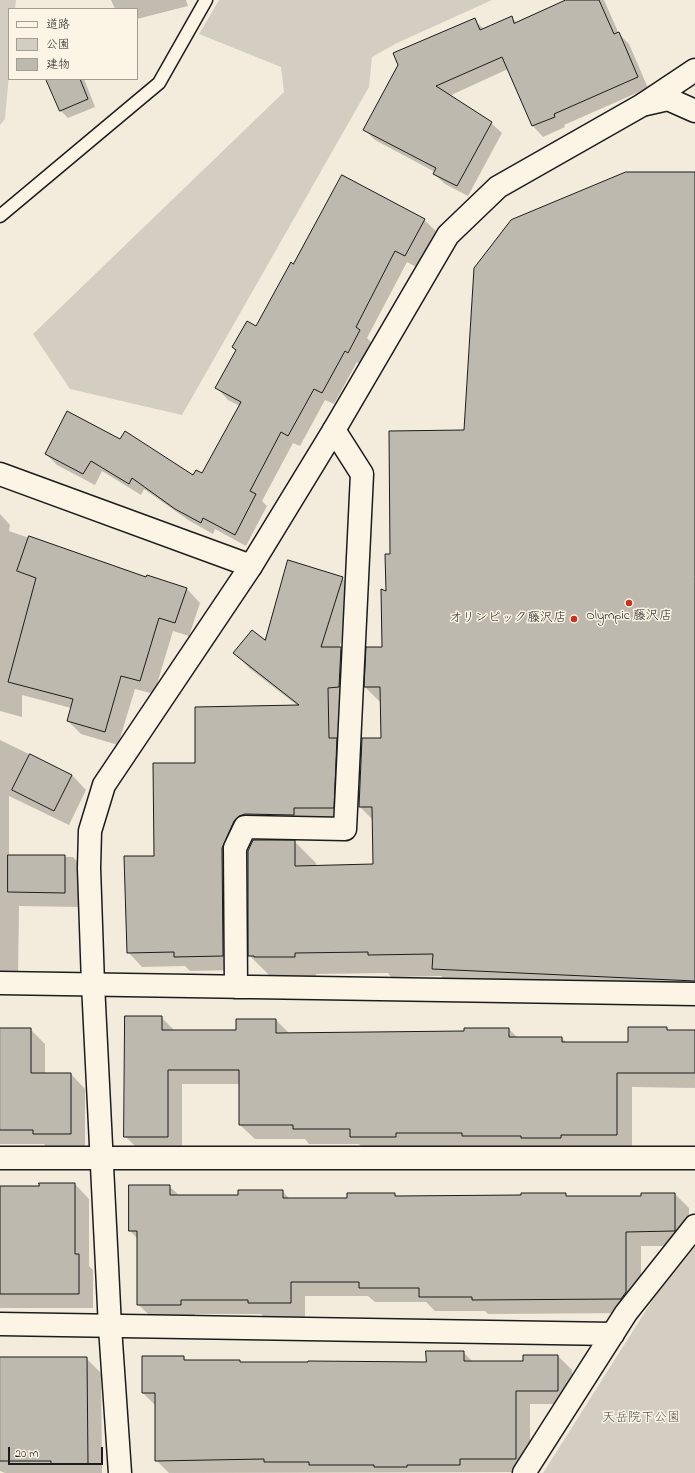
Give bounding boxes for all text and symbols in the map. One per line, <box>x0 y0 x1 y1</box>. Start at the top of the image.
legend <box>8 8 138 80</box>
text: 道路 <box>46 16 70 34</box>
text: 公園 <box>46 36 70 54</box>
text: 建物 <box>46 56 70 74</box>
marker: Olympic 藤沢店 <box>624 598 634 608</box>
place label: Olympic 藤沢店 <box>586 609 672 625</box>
place label: オリンピック藤沢店 <box>449 611 566 627</box>
marker: オリンピック藤沢店 <box>569 614 579 624</box>
park label: 天岳院下公園 <box>602 1411 680 1427</box>
scale bar <box>10 1439 105 1465</box>
text: 20 m <box>15 1445 38 1463</box>

